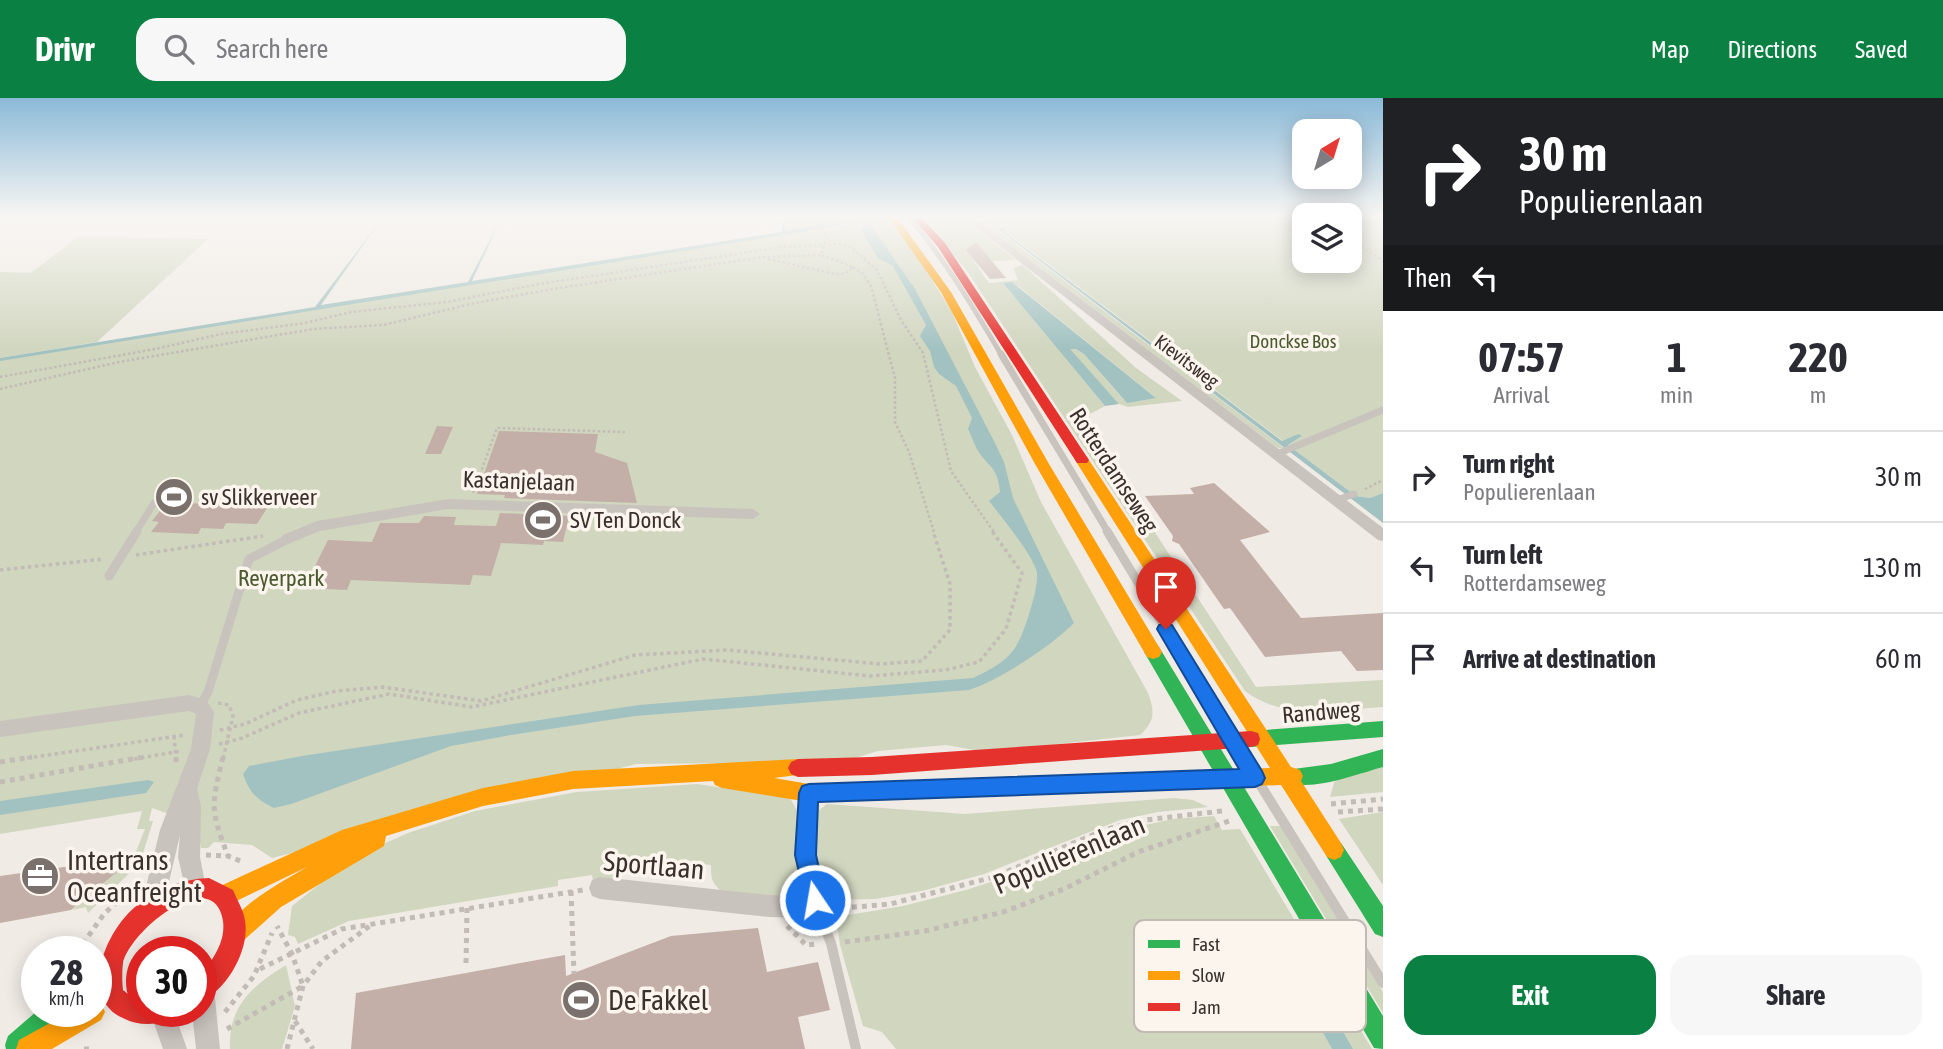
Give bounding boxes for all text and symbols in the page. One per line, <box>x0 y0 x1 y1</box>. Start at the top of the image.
search box <box>136 18 626 81</box>
text: Drivr <box>35 30 94 68</box>
icon: search <box>160 30 198 68</box>
text: Search here <box>216 34 328 64</box>
text: Map <box>1651 36 1689 63</box>
text: Directions <box>1727 36 1817 63</box>
text: Saved <box>1855 36 1908 63</box>
north arrow <box>1292 119 1362 189</box>
map controls <box>1292 119 1362 273</box>
text: 30 m <box>1519 125 1607 181</box>
icon: right <box>1404 126 1495 217</box>
text: Populierenlaan <box>1519 183 1704 220</box>
button: layers <box>1292 203 1362 273</box>
icon: left <box>1466 259 1504 297</box>
text: Then <box>1404 263 1452 293</box>
street label: Kievitsweg <box>1151 330 1224 393</box>
park label: Donckse Bos <box>1250 330 1337 352</box>
text: 07:57 <box>1478 333 1565 381</box>
text: 1 <box>1667 333 1686 381</box>
text: 220 <box>1788 333 1848 381</box>
text: Arrival <box>1493 382 1550 408</box>
text: min <box>1660 382 1693 408</box>
text: m <box>1810 382 1826 408</box>
street label: Rotterdamseweg <box>1064 403 1164 537</box>
text: Turn right <box>1463 449 1554 479</box>
icon: right <box>1404 458 1442 496</box>
text: 30 m <box>1875 462 1922 492</box>
street label: Kastanjelaan <box>462 466 576 496</box>
sports icon: sv Slikkerveer <box>153 476 195 518</box>
text: Populierenlaan <box>1463 479 1596 505</box>
place label: sv Slikkerveer <box>201 484 318 510</box>
sports icon: SV Ten Donck <box>522 499 564 541</box>
place label: SV Ten Donck <box>570 507 681 533</box>
text: Turn left <box>1463 540 1543 570</box>
icon: left <box>1404 549 1442 587</box>
text: 130 m <box>1863 553 1922 583</box>
pin <box>1136 557 1196 629</box>
park label: Reyerpark <box>238 565 324 591</box>
icon: arrive <box>1147 568 1185 606</box>
text: Rotterdamseweg <box>1463 570 1606 596</box>
icon: arrive <box>1404 640 1442 678</box>
text: Arrive at destination <box>1463 644 1656 674</box>
text: 60 m <box>1875 644 1922 674</box>
street label: Randweg <box>1281 696 1361 728</box>
street label: Populierenlaan <box>988 808 1150 900</box>
place label: Intertrans Oceanfreight <box>67 844 202 908</box>
street label: Sportlaan <box>602 845 706 885</box>
office icon: Intertrans Oceanfreight <box>19 855 61 897</box>
position arrow <box>778 863 852 937</box>
legend <box>1134 920 1366 1032</box>
text: Fast <box>1192 933 1220 955</box>
speed limit sign: 30 <box>126 936 217 1027</box>
text: 28 <box>50 952 83 992</box>
button: Exit <box>1404 955 1656 1035</box>
button: Share <box>1670 955 1922 1035</box>
text: Slow <box>1192 964 1226 986</box>
sports icon: De Fakkel <box>560 979 602 1021</box>
place label: De Fakkel <box>608 984 709 1016</box>
text: km/h <box>49 988 84 1009</box>
text: Jam <box>1192 996 1221 1018</box>

